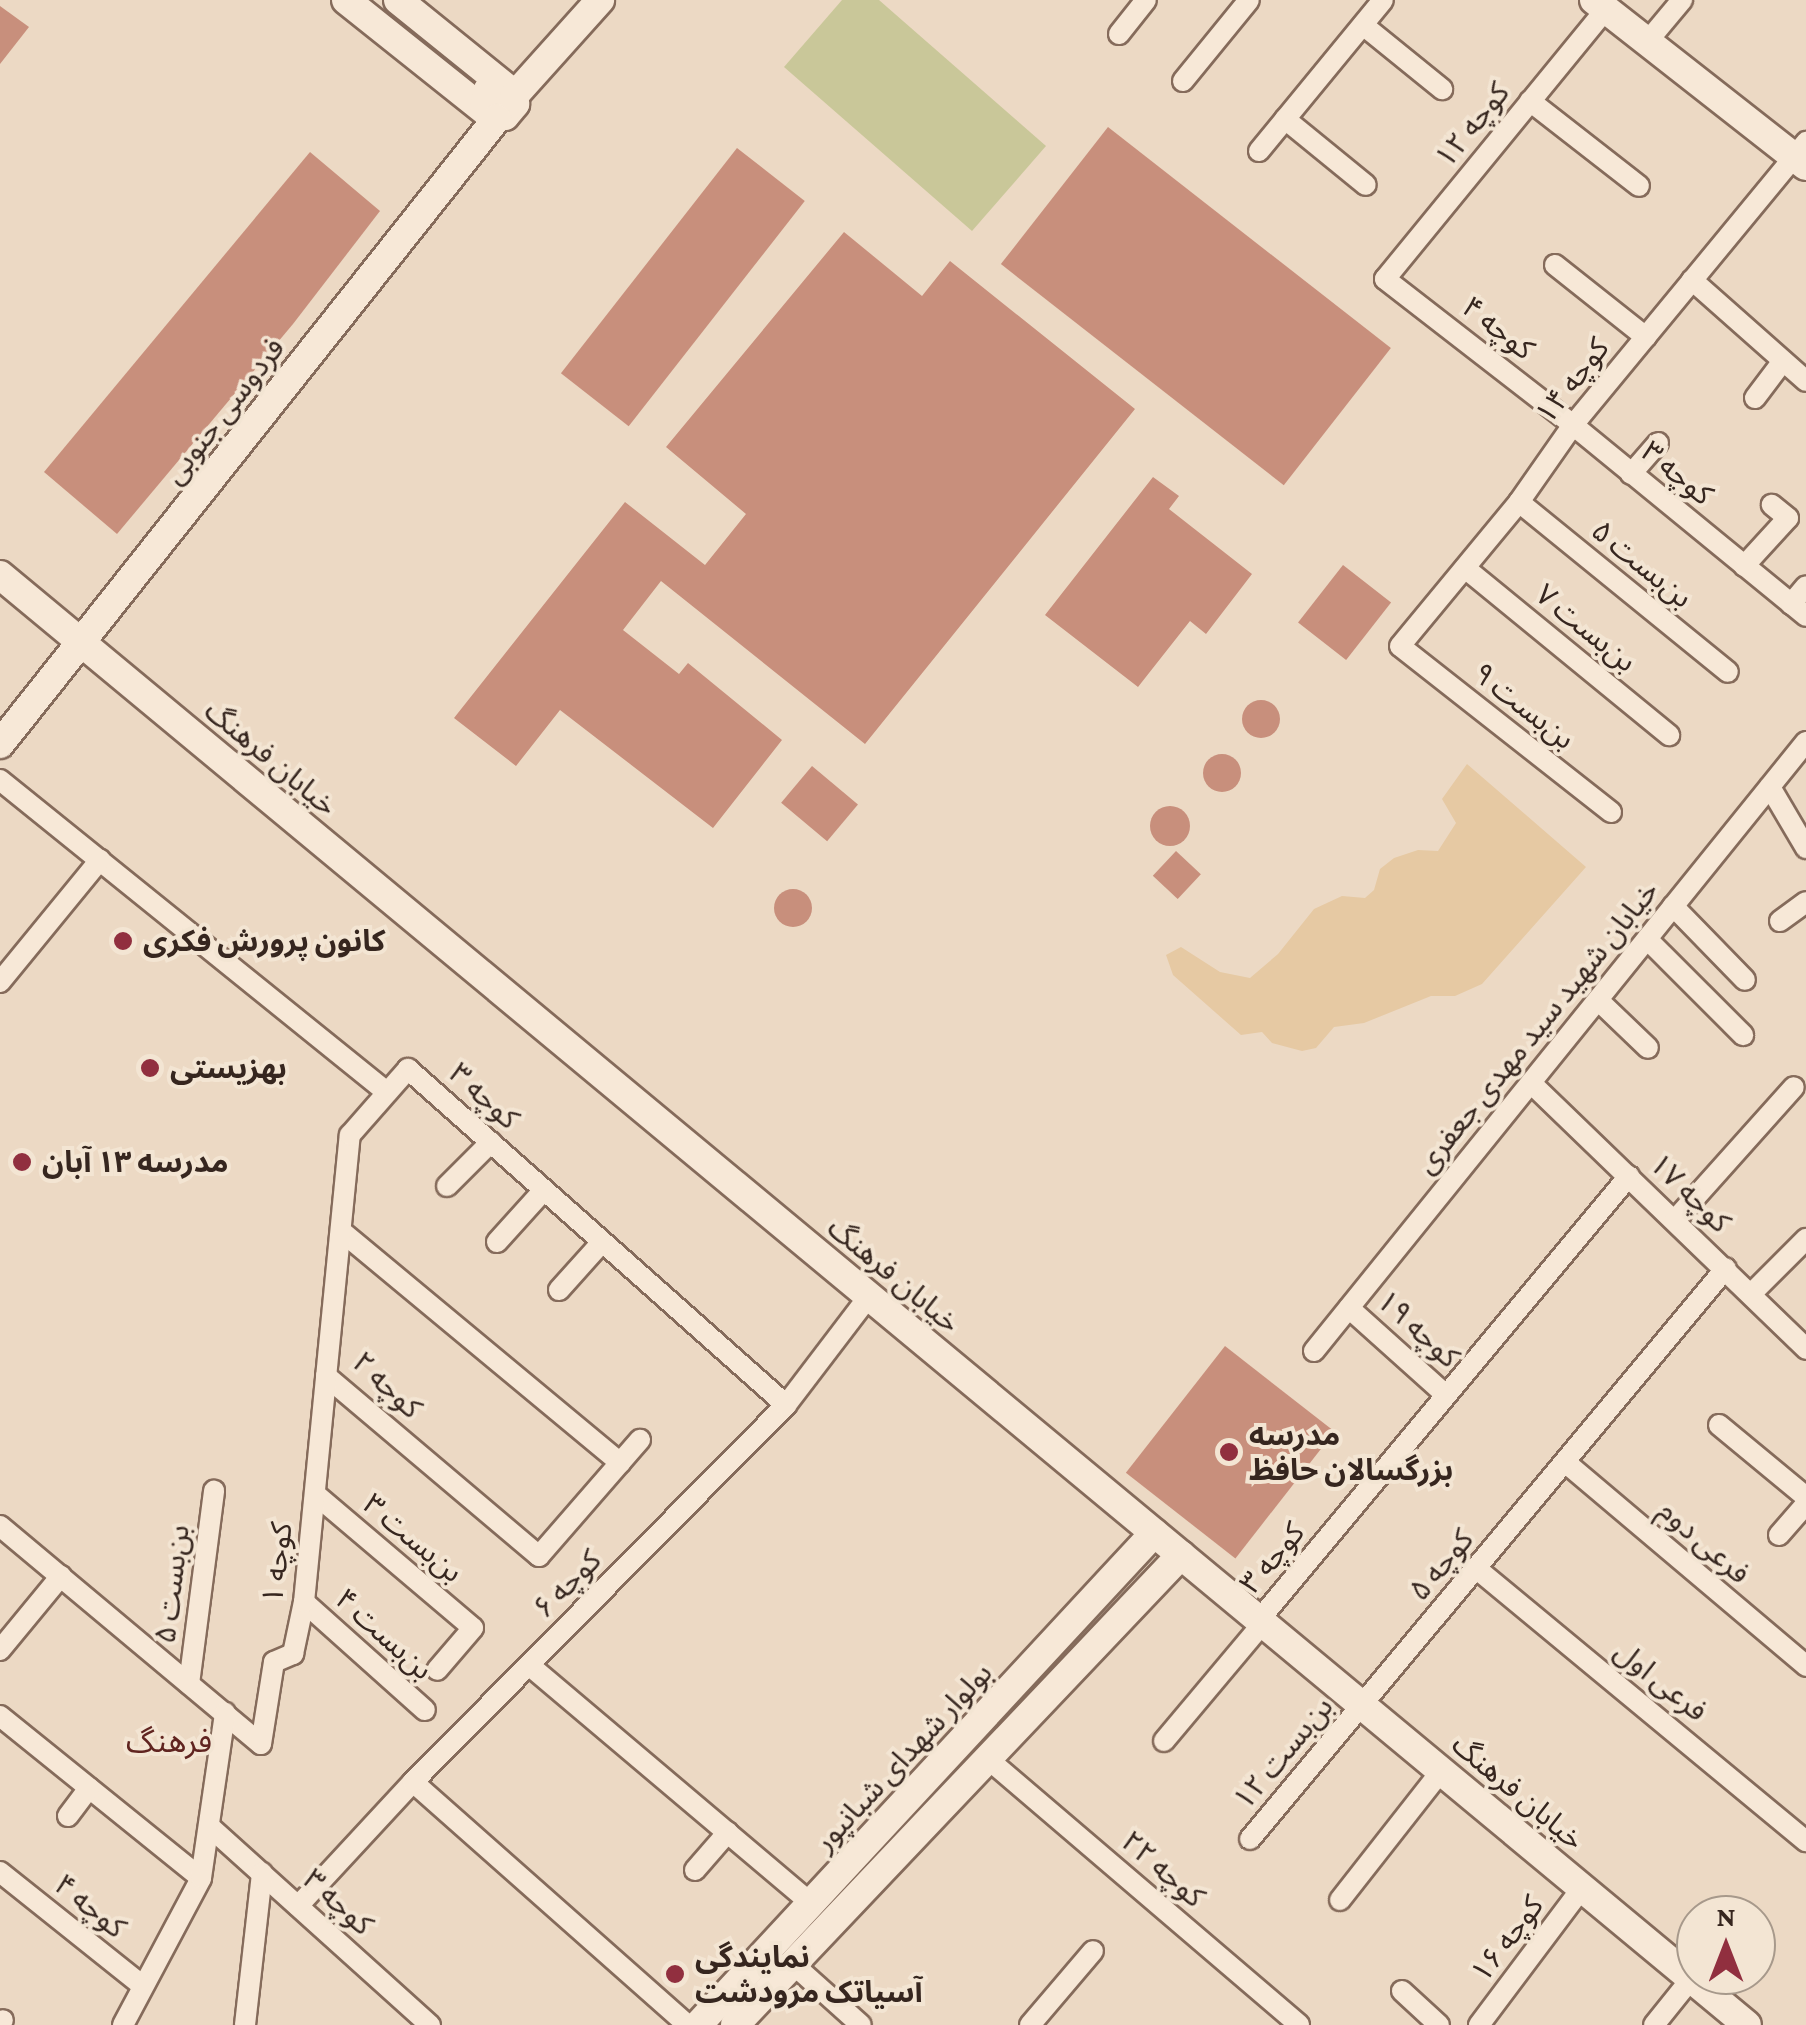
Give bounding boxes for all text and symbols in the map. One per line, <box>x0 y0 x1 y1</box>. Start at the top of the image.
street label: کوچه ۱۲ <box>1427 75 1517 175</box>
street label: کوچه ۴ <box>1455 289 1541 367</box>
street label: فردوسی جنوبی <box>156 331 292 491</box>
street label: کوچه ۱۴ <box>1527 331 1617 431</box>
street label: کوچه ۳ <box>1634 433 1720 513</box>
street label: بن‌بست ۵ <box>1584 513 1700 615</box>
street label: بن‌بست ۷ <box>1528 577 1644 679</box>
street label: بن‌بست ۹ <box>1466 655 1582 757</box>
street label: خیابان فرهنگ <box>198 692 344 824</box>
street label: خیابان شهید سید مهدی جعفری <box>1408 873 1666 1181</box>
place label: کانون پرورش فکری <box>143 923 385 959</box>
marker: کانون پرورش فکری <box>112 930 134 952</box>
place label: بهزیستی <box>170 1050 287 1086</box>
street label: کوچه ۳ <box>442 1055 526 1137</box>
marker: بهزیستی <box>139 1057 161 1079</box>
place label: مدرسه ۱۳ آبان <box>42 1144 228 1180</box>
street label: کوچه ۱۷ <box>1642 1146 1738 1240</box>
marker: مدرسه ۱۳ آبان <box>11 1151 33 1173</box>
street label: خیابان فرهنگ <box>821 1209 967 1341</box>
street label: کوچه ۱۹ <box>1369 1283 1467 1375</box>
street label: کوچه ۲ <box>345 1344 429 1426</box>
place label: مدرسه بزرگسالان حافظ <box>1249 1417 1453 1488</box>
marker: مدرسه بزرگسالان حافظ <box>1218 1441 1240 1463</box>
street label: بن‌بست ۳ <box>356 1486 470 1590</box>
street label: فرعی دوم <box>1651 1492 1757 1592</box>
street label: کوچه ۳ <box>1232 1515 1312 1601</box>
street label: کوچه ۱ <box>254 1520 300 1606</box>
street label: کوچه ۵ <box>1401 1522 1481 1608</box>
street label: بن‌بست ۵ <box>147 1523 197 1645</box>
street label: کوچه ۶ <box>525 1542 609 1626</box>
street label: بن‌بست ۴ <box>328 1581 440 1687</box>
street label: فرعی اول <box>1607 1633 1715 1729</box>
street label: بولوار شهدای شبانپور <box>806 1655 1000 1859</box>
street label: بن‌بست ۱۲ <box>1225 1689 1341 1817</box>
district label: فرهنگ <box>126 1722 212 1760</box>
street label: خیابان فرهنگ <box>1445 1726 1591 1858</box>
street label: کوچه ۲۲ <box>1114 1823 1212 1915</box>
street label: کوچه ۳ <box>296 1861 380 1943</box>
street label: کوچه ۴ <box>47 1866 133 1946</box>
street label: کوچه ۱۶ <box>1463 1889 1551 1989</box>
north arrow <box>1676 1895 1776 1995</box>
text: N <box>1716 1901 1736 1932</box>
place label: نمایندگی آسیاتک مرودشت <box>695 1939 923 2010</box>
marker: نمایندگی آسیاتک مرودشت <box>664 1963 686 1985</box>

